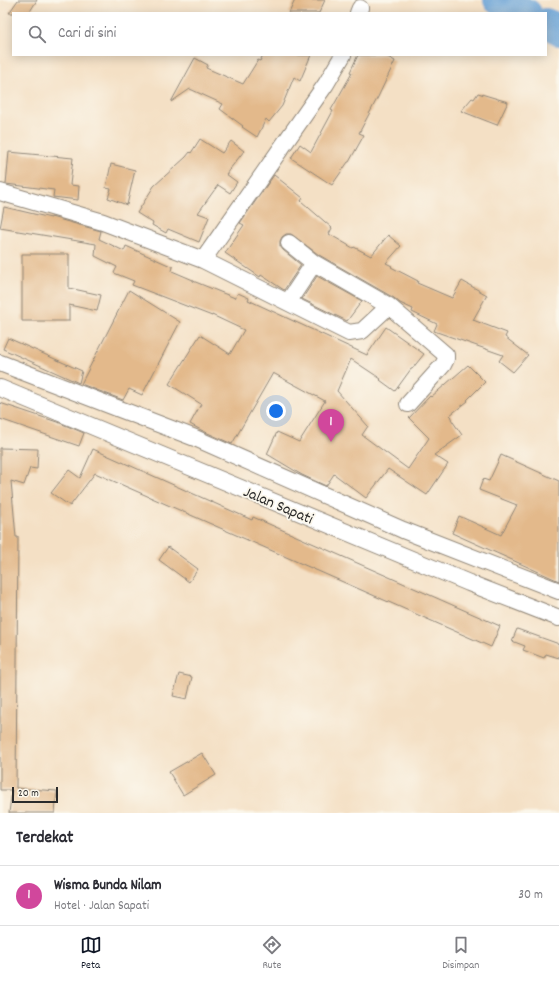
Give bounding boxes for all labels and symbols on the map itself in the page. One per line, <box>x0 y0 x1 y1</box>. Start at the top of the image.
your location <box>266 401 286 421</box>
pin: 1 <box>318 409 344 442</box>
street label: Jalan Sapati <box>239 481 317 531</box>
scale bar <box>12 785 58 804</box>

